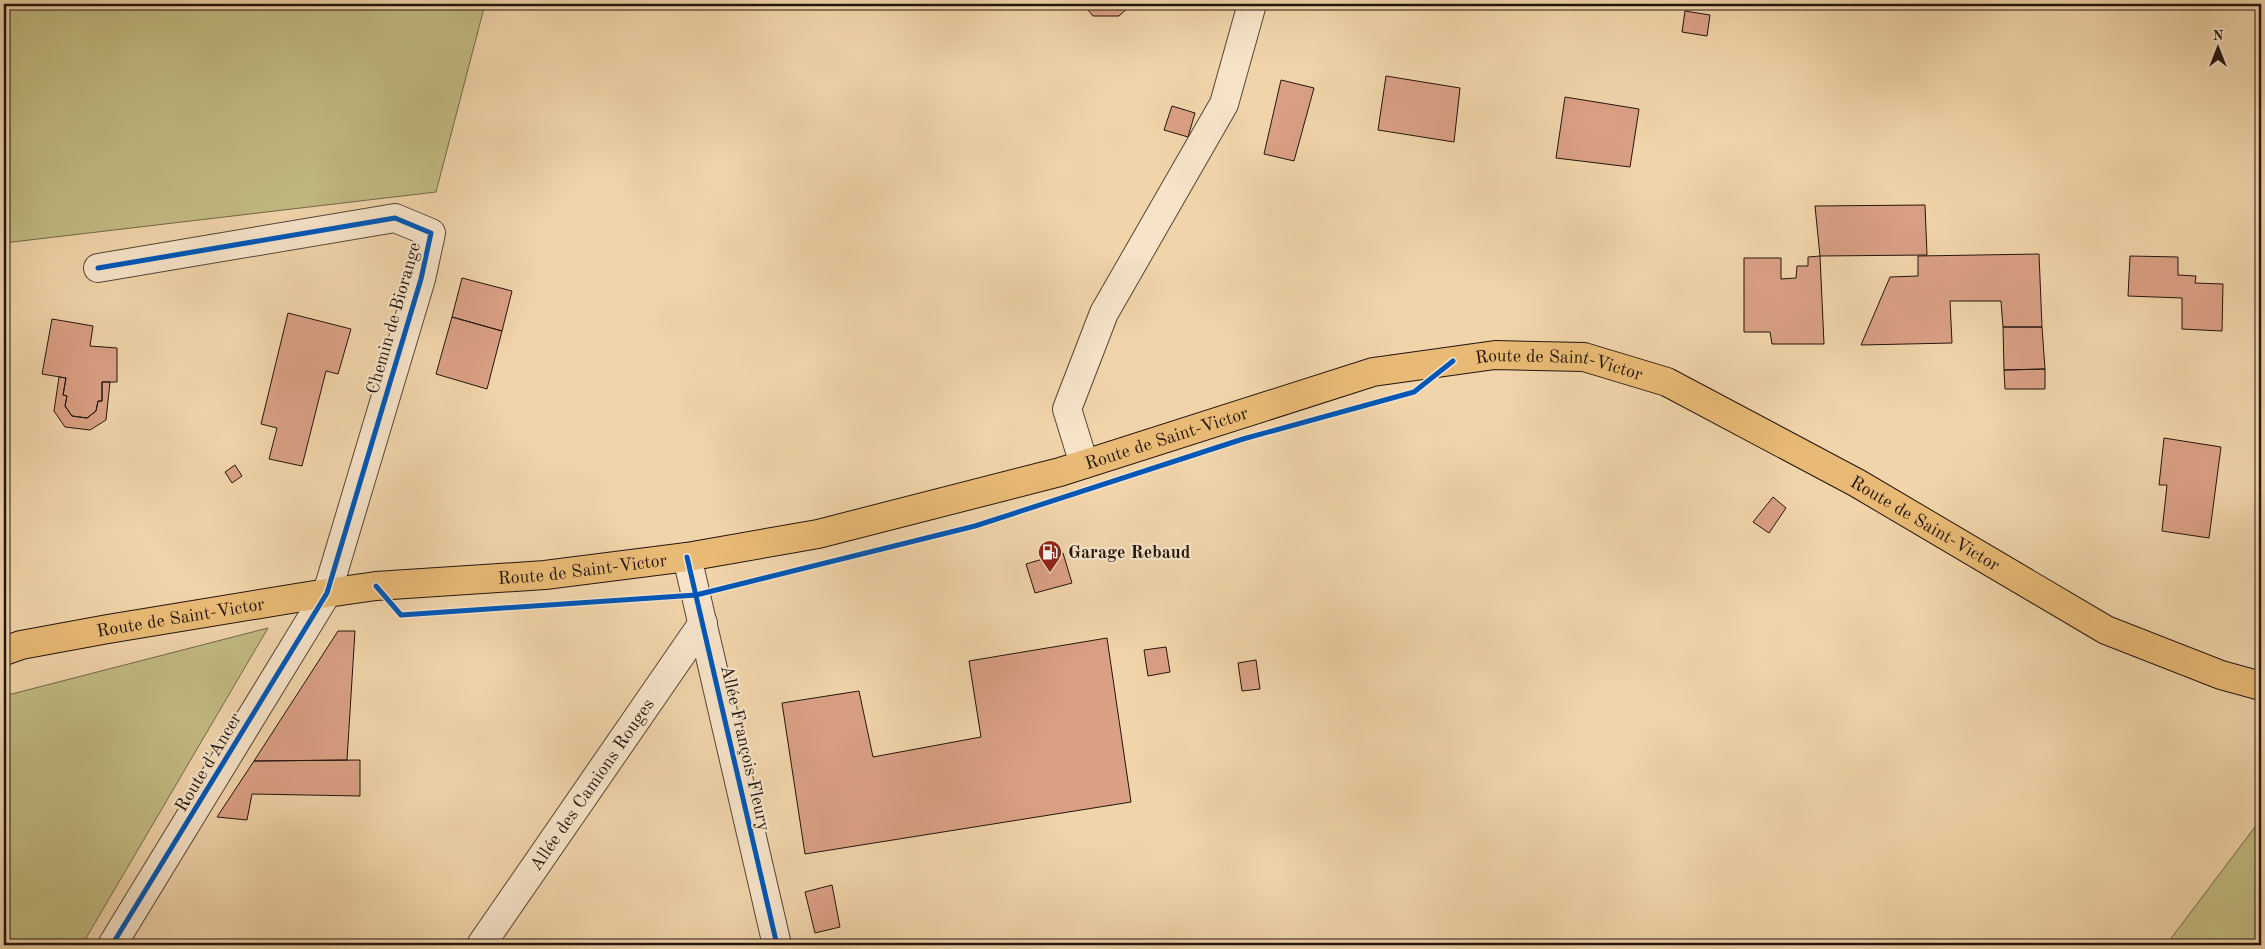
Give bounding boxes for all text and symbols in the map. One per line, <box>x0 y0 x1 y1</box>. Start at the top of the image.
north arrow <box>2192 22 2242 72</box>
text: N <box>2213 29 2224 43</box>
street label: Chemin de Biorange <box>364 240 424 396</box>
street label: Route de Saint-Victor <box>1474 347 1645 384</box>
street label: Route de Saint-Victor <box>1083 404 1251 473</box>
street label: Route de Saint-Victor <box>1847 473 2003 575</box>
fuel station icon: Garage Rebaud <box>1037 539 1063 573</box>
place label: Garage Rebaud <box>1068 544 1191 562</box>
street label: Route de Saint-Victor <box>497 552 669 588</box>
street label: Route de Saint-Victor <box>95 595 267 641</box>
street label: Allée François Fleury <box>717 664 773 833</box>
street label: Allée des Camions Rouges <box>527 696 658 874</box>
street label: Route d'Ancer <box>172 709 246 815</box>

